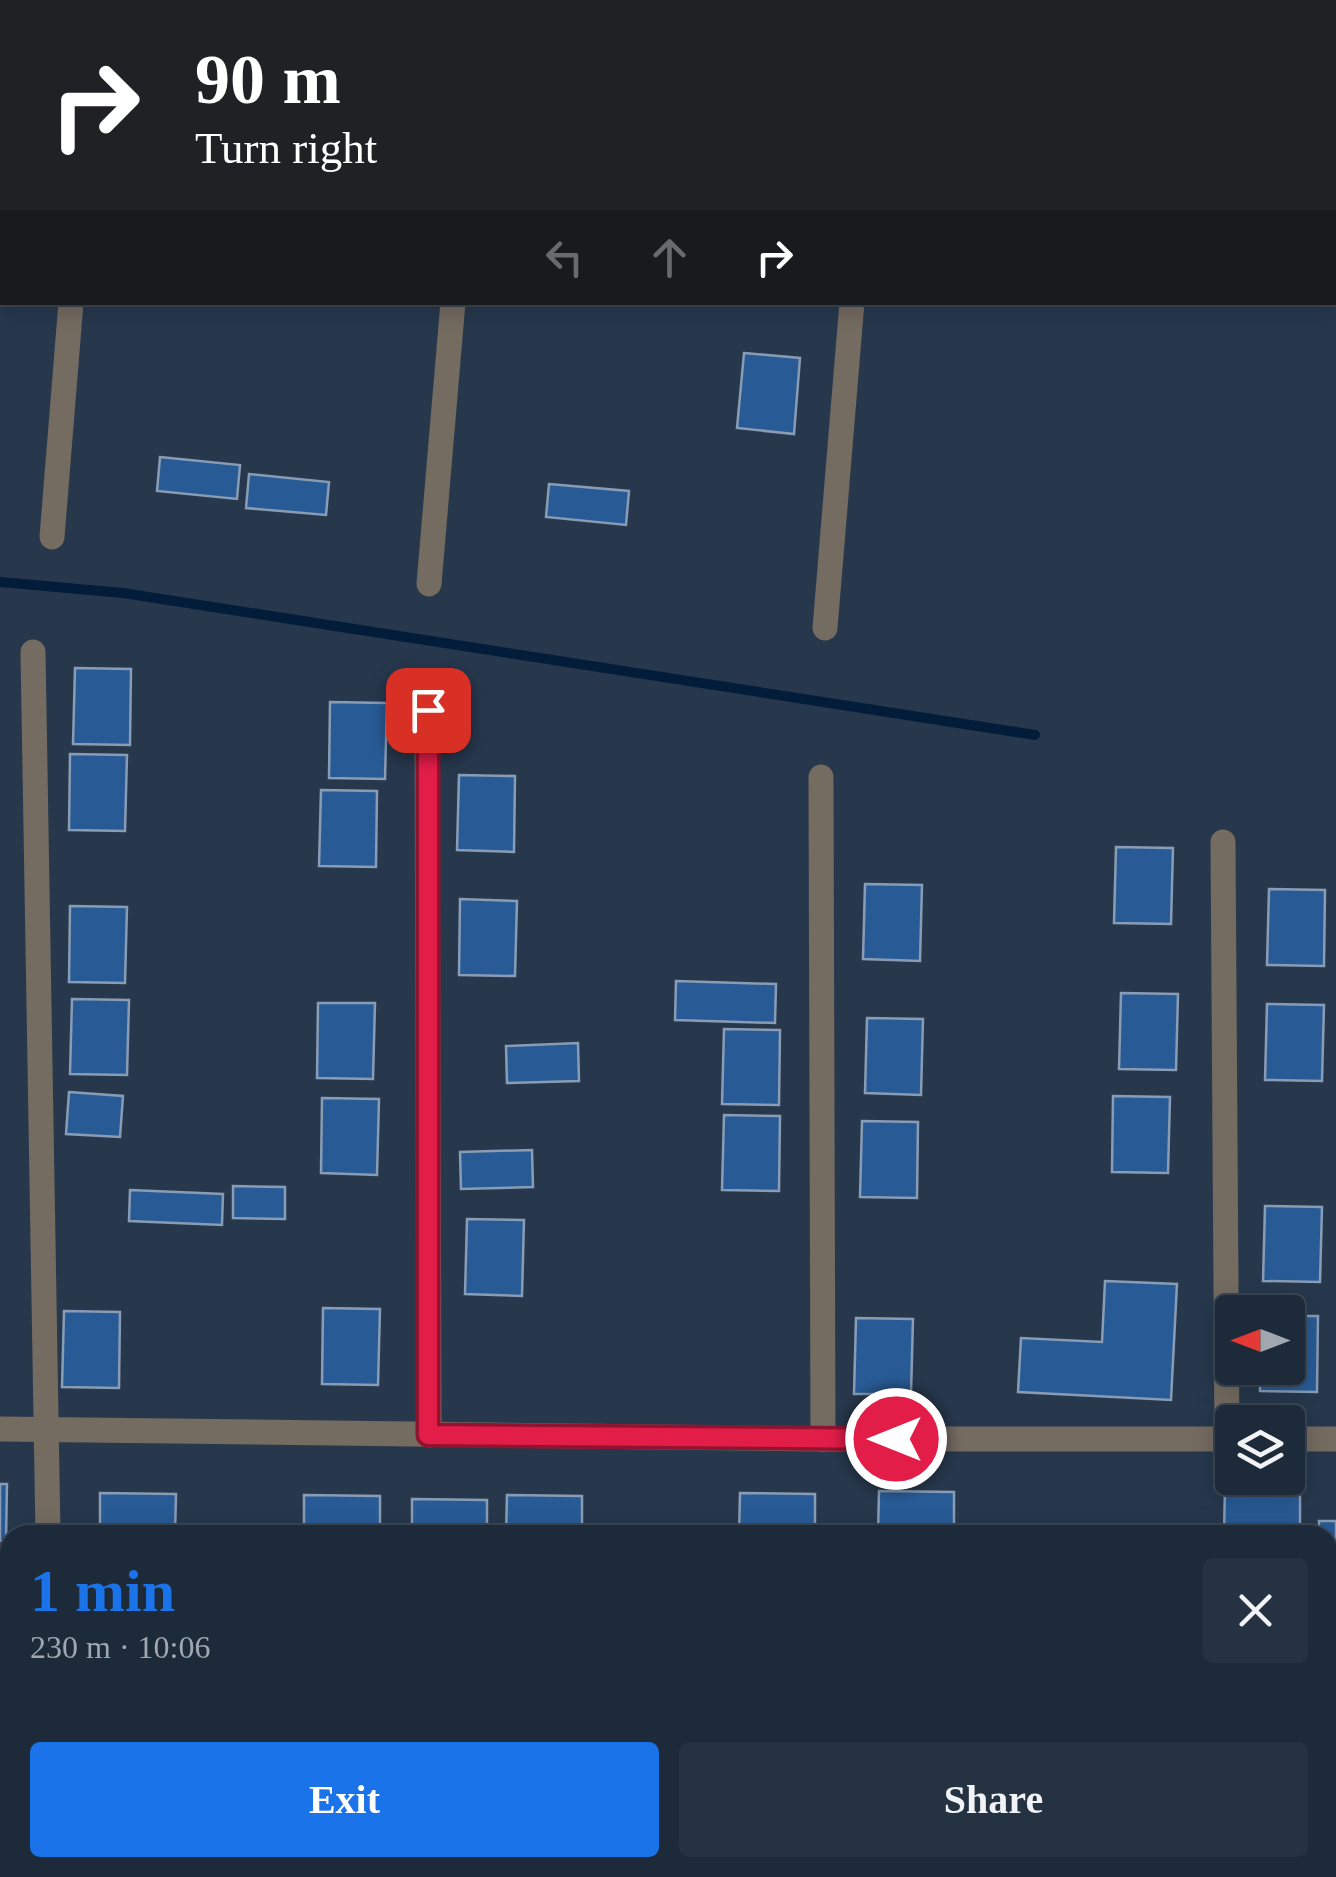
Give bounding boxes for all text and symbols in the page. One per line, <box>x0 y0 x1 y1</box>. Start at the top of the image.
icon: right <box>30 40 160 170</box>
text: 90 m <box>195 41 341 118</box>
text: Turn right <box>195 123 377 173</box>
icon: left <box>537 230 592 285</box>
icon: ahead <box>642 230 697 285</box>
icon: right <box>747 230 802 285</box>
pin <box>386 668 471 753</box>
icon: arrive <box>401 683 456 738</box>
north arrow <box>1215 1295 1305 1385</box>
map controls <box>1215 1295 1305 1495</box>
position arrow <box>844 1387 948 1491</box>
button: layers <box>1215 1405 1305 1495</box>
text: 1 min <box>30 1558 175 1624</box>
button: close <box>1203 1558 1308 1663</box>
text: 230 m · 10:06 <box>30 1629 210 1665</box>
button: Exit <box>30 1742 659 1857</box>
button: Share <box>679 1742 1308 1857</box>

